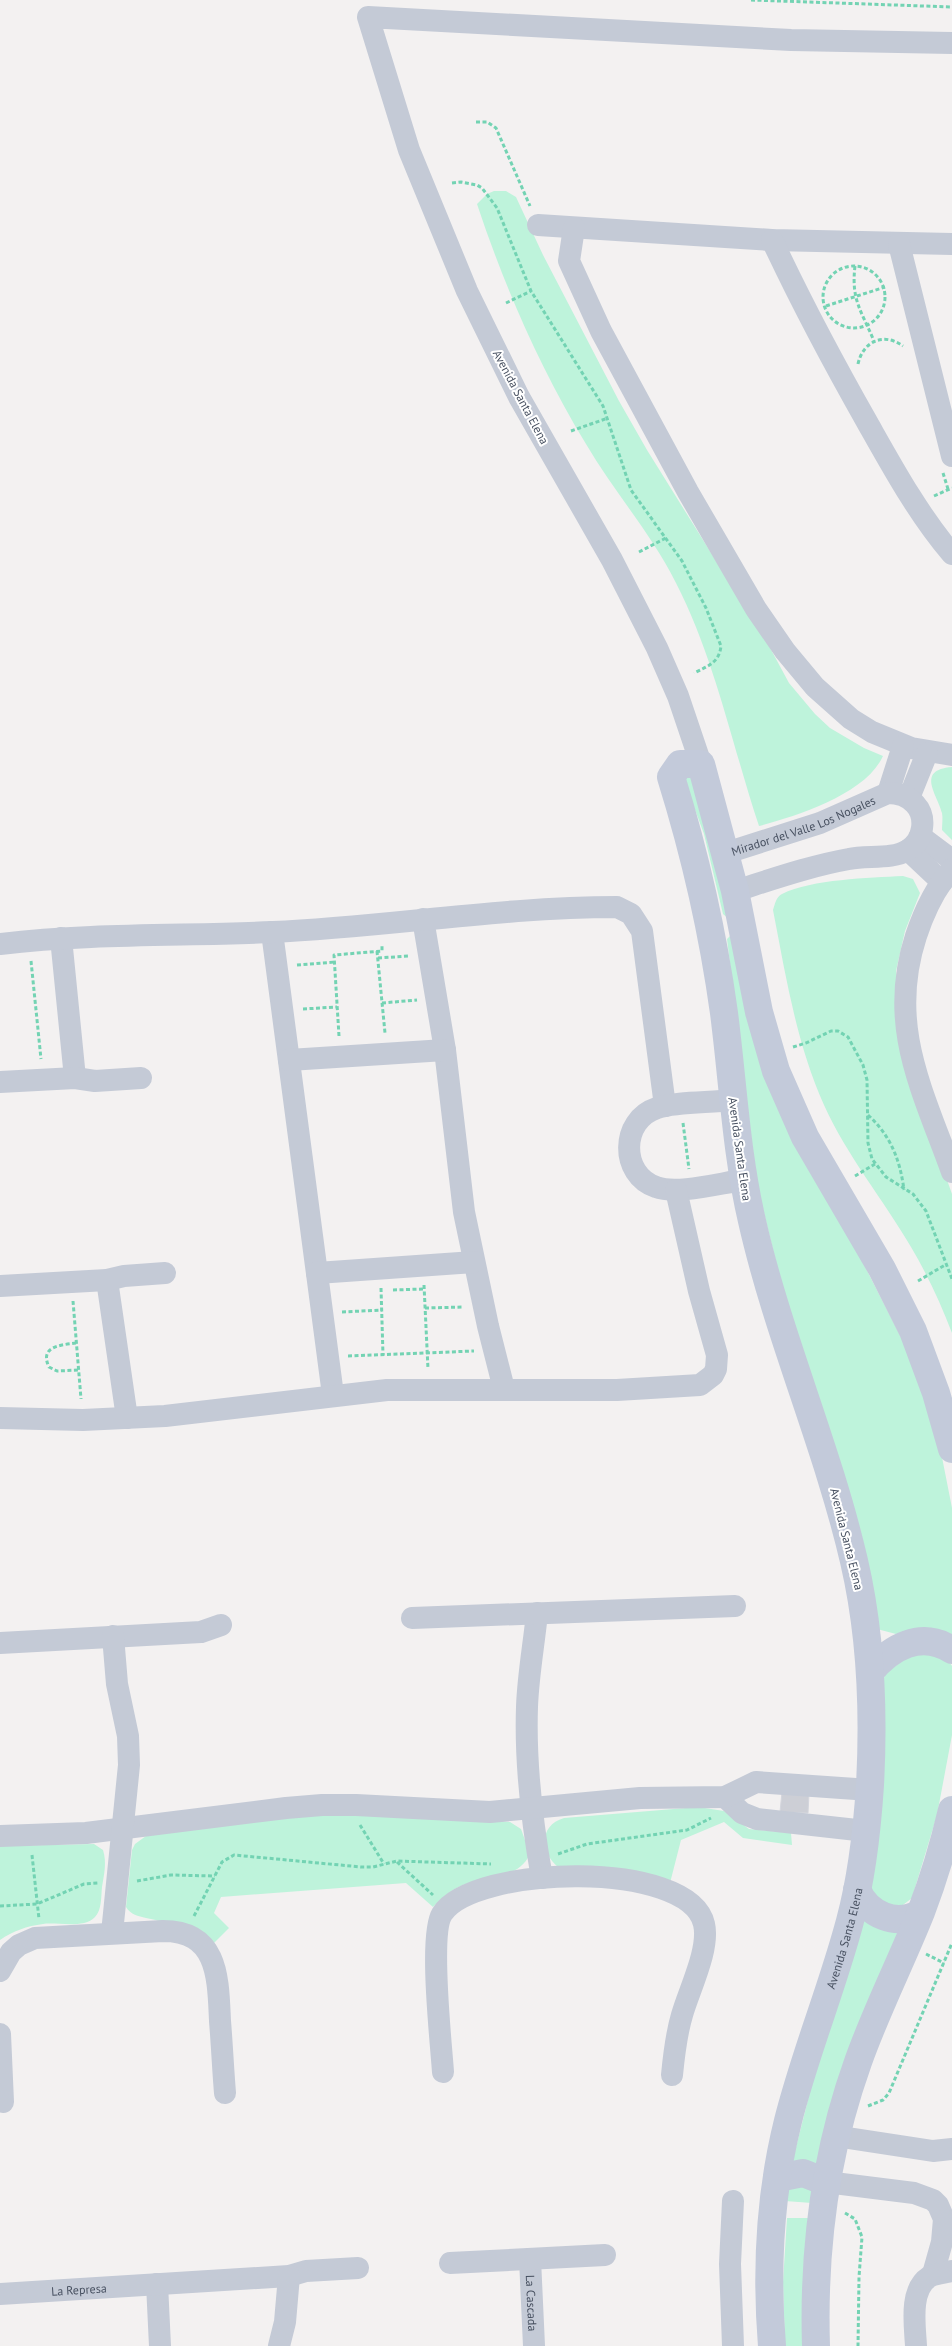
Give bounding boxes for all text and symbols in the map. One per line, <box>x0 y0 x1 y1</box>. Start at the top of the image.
street label: Avenida Santa Elena <box>490 347 552 447</box>
street label: Mirador del Valle Los Nogales <box>729 792 877 858</box>
street label: Avenida Santa Elena <box>725 1096 755 1202</box>
street label: Avenida Santa Elena <box>827 1487 867 1592</box>
street label: Avenida Santa Elena <box>822 1886 865 1991</box>
street label: La Cascada <box>523 2274 541 2332</box>
street label: La Represa <box>51 2280 107 2298</box>

